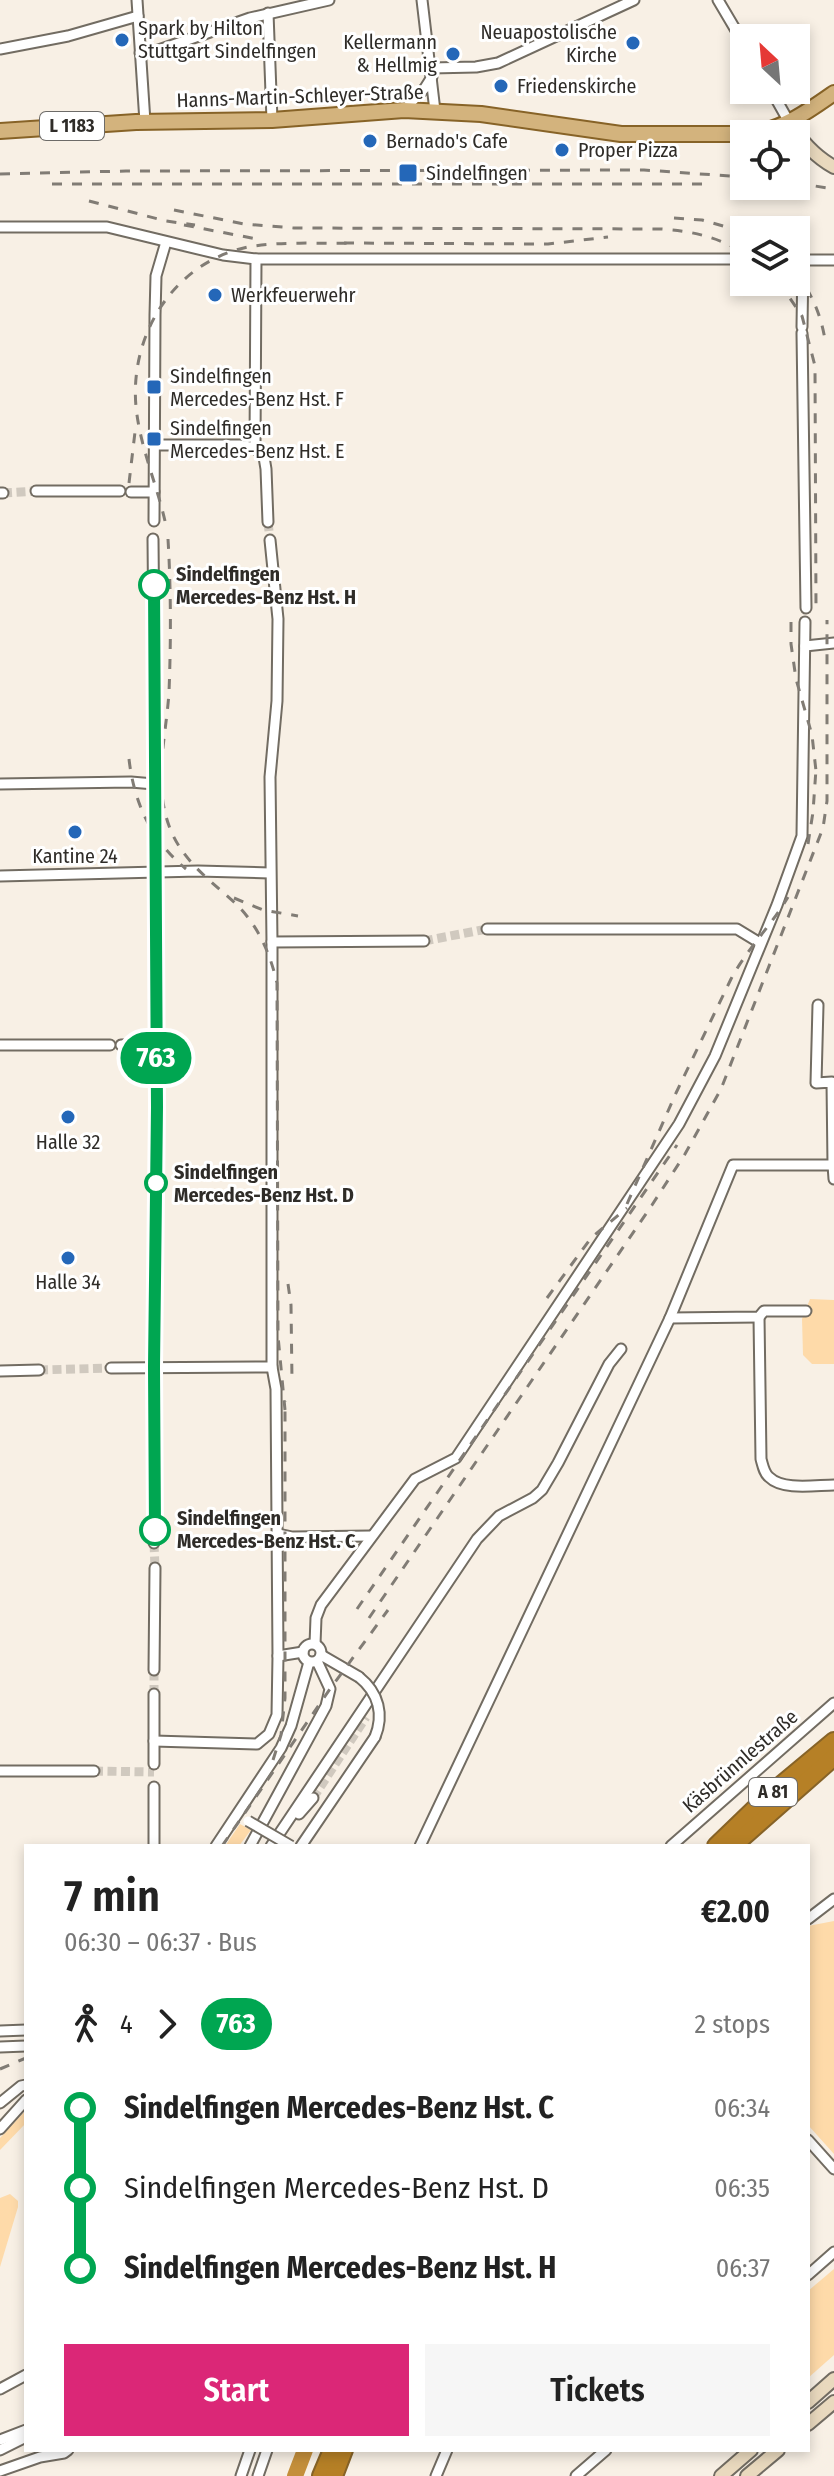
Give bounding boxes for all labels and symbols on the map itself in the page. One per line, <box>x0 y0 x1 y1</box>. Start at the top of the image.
place label: Spark by Hilton Stuttgart Sindelfingen <box>138 16 317 63</box>
place label: Neuapostolische Kirche <box>480 20 617 67</box>
north arrow <box>730 24 810 104</box>
place label: Kellermann & Hellmig <box>343 30 438 77</box>
marker: Spark by Hilton Stuttgart Sindelfingen <box>113 31 131 49</box>
marker: Neuapostolische Kirche <box>624 34 642 52</box>
marker: Kellermann & Hellmig <box>444 45 462 63</box>
place label: Friedenskirche <box>517 74 636 98</box>
marker: Friedenskirche <box>492 77 510 95</box>
street label: Hanns-Martin-Schleyer-Straße <box>176 80 424 112</box>
road number: L 1183 <box>40 112 104 140</box>
place label: Bernado's Cafe <box>386 129 508 153</box>
marker: Bernado's Cafe <box>361 132 379 150</box>
place label: Proper Pizza <box>578 138 678 162</box>
marker: Proper Pizza <box>553 141 571 159</box>
place label: Sindelfingen <box>426 161 528 185</box>
marker: Sindelfingen <box>397 162 419 184</box>
place label: Werkfeuerwehr <box>231 283 356 307</box>
marker: Werkfeuerwehr <box>206 286 224 304</box>
place label: Sindelfingen Mercedes-Benz Hst. F <box>170 364 344 411</box>
marker: Sindelfingen Mercedes-Benz Hst. F <box>145 378 163 396</box>
place label: Sindelfingen Mercedes-Benz Hst. E <box>170 416 344 463</box>
marker: Sindelfingen Mercedes-Benz Hst. E <box>145 430 163 448</box>
place label: Sindelfingen Mercedes-Benz Hst. H <box>176 562 356 609</box>
marker: Sindelfingen Mercedes-Benz Hst. H <box>139 570 169 600</box>
marker: Kantine 24 <box>66 823 84 841</box>
place label: Kantine 24 <box>32 844 118 868</box>
line badge: 763 <box>110 1032 202 1084</box>
marker: Halle 32 <box>59 1108 77 1126</box>
place label: Halle 32 <box>36 1130 100 1154</box>
place label: Sindelfingen Mercedes-Benz Hst. D <box>174 1160 354 1207</box>
marker: Sindelfingen Mercedes-Benz Hst. D <box>145 1172 167 1194</box>
marker: Halle 34 <box>59 1249 77 1267</box>
place label: Halle 34 <box>35 1270 101 1294</box>
place label: Sindelfingen Mercedes-Benz Hst. C <box>177 1506 356 1553</box>
marker: Sindelfingen Mercedes-Benz Hst. C <box>140 1515 170 1545</box>
street label: Käsbrünnlestraße <box>678 1704 802 1818</box>
road number: A 81 <box>749 1778 797 1806</box>

